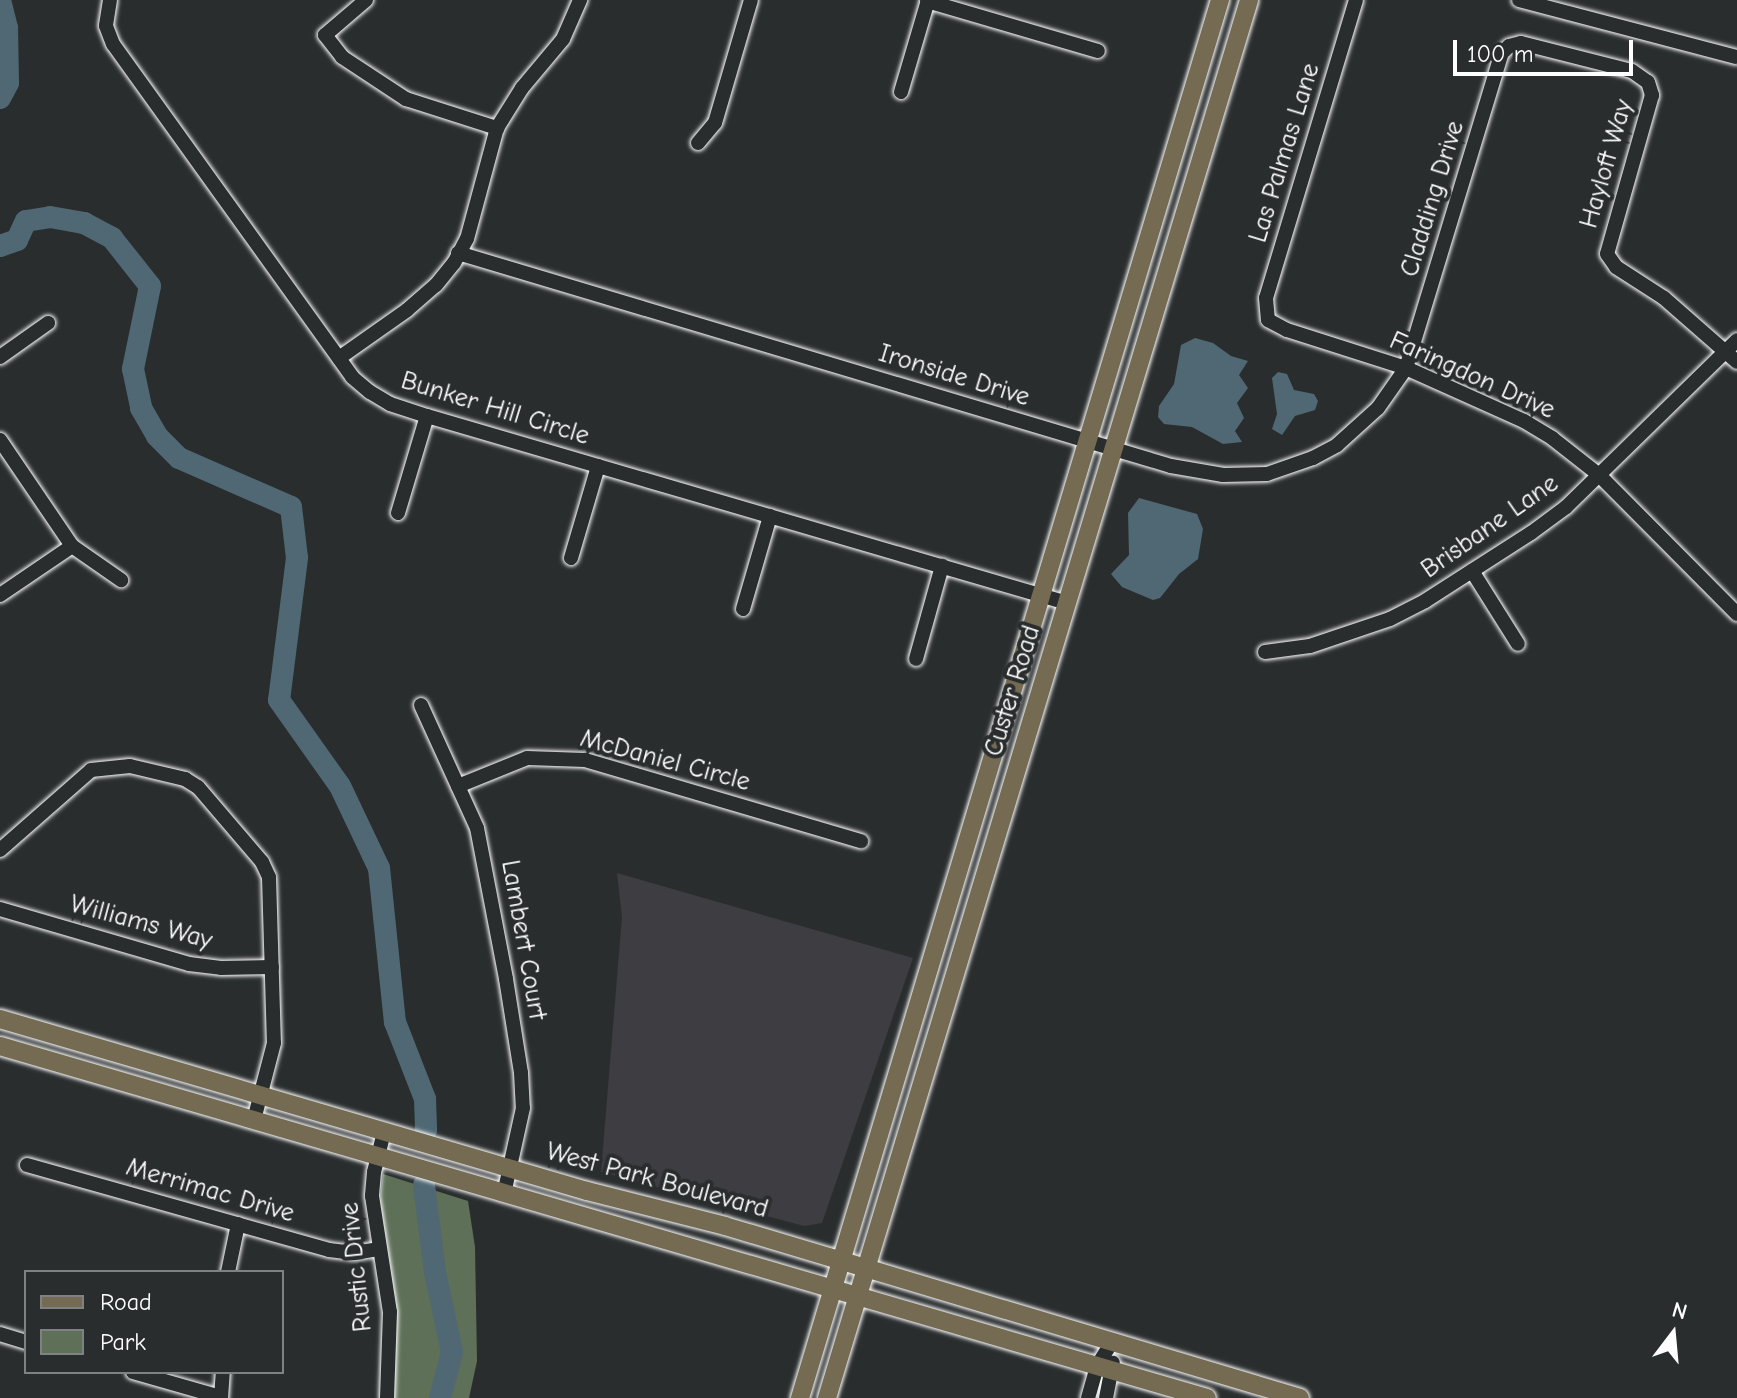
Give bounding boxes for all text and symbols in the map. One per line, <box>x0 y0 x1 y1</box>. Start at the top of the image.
scale bar <box>1457 24 1637 74</box>
text: 100 m <box>1467 40 1534 68</box>
street label: Las Palmas Lane <box>1243 60 1327 246</box>
street label: Hayloft Way <box>1574 96 1640 232</box>
street label: Cladding Drive <box>1394 117 1472 281</box>
street label: Faringdon Drive <box>1384 326 1560 426</box>
street label: Ironside Drive <box>875 338 1033 414</box>
street label: Bunker Hill Circle <box>397 366 593 452</box>
street label: Brisbane Lane <box>1416 468 1564 586</box>
street label: Custer Road <box>978 622 1048 760</box>
street label: McDaniel Circle <box>577 723 753 799</box>
street label: Lambert Court <box>494 858 552 1022</box>
street label: Williams Way <box>66 889 216 957</box>
street label: West Park Boulevard <box>543 1136 771 1226</box>
street label: Merrimac Drive <box>122 1152 298 1230</box>
street label: Rustic Drive <box>335 1201 379 1333</box>
legend <box>24 1270 284 1374</box>
text: Road <box>100 1288 152 1316</box>
north arrow <box>1633 1294 1713 1374</box>
text: N <box>1669 1296 1690 1325</box>
text: Park <box>100 1328 146 1356</box>

